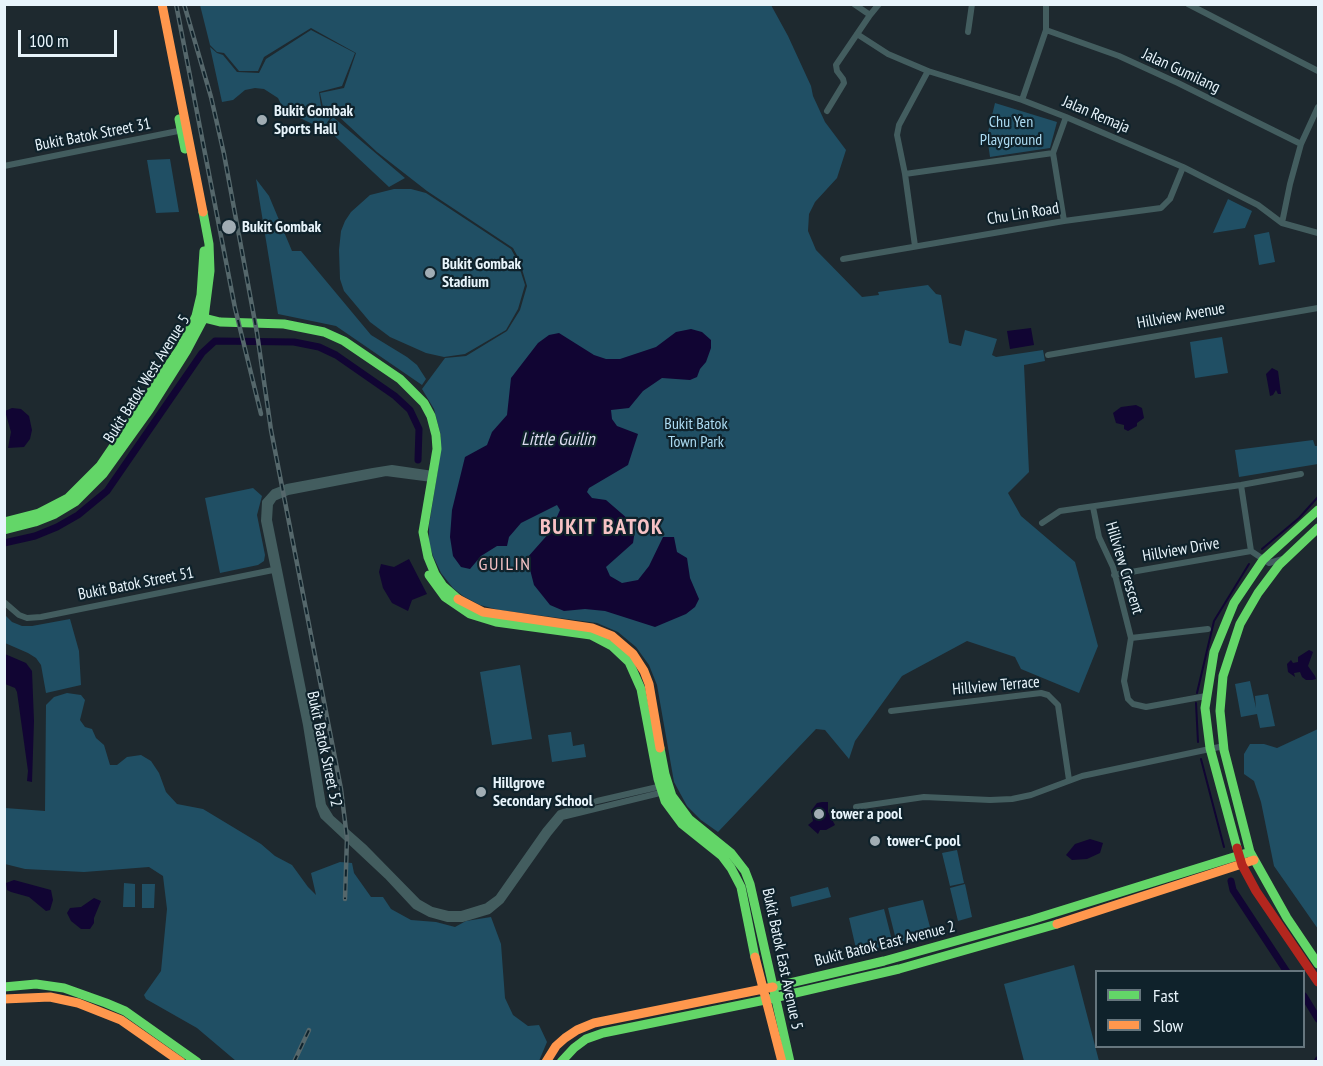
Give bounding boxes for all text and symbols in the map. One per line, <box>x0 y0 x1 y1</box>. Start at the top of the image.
scale bar <box>21 18 120 56</box>
text: 100 m <box>29 29 69 52</box>
street label: Jalan Gumilang <box>1139 45 1223 97</box>
street label: Jalan Remaja <box>1060 92 1132 138</box>
place label: Bukit Gombak Sports Hall <box>274 101 353 139</box>
park label: Chu Yen Playground <box>980 112 1042 150</box>
marker: Bukit Gombak Sports Hall <box>255 113 269 127</box>
street label: Bukit Batok Street 31 <box>33 114 153 156</box>
street label: Chu Lin Road <box>986 199 1060 229</box>
place label: Bukit Gombak <box>242 217 321 237</box>
marker: Bukit Gombak <box>220 218 238 236</box>
place label: Bukit Gombak Stadium <box>442 254 521 292</box>
marker: Bukit Gombak Stadium <box>423 266 437 280</box>
street label: Hillview Avenue <box>1136 299 1226 333</box>
street label: Bukit Batok West Avenue 5 <box>100 311 194 447</box>
park label: Bukit Batok Town Park <box>664 414 728 452</box>
water label: Little Guilin <box>521 429 595 451</box>
district label: BUKIT BATOK <box>540 515 664 541</box>
street label: Hillview Crescent <box>1101 520 1147 616</box>
street label: Hillview Drive <box>1141 534 1221 566</box>
district label: GUILIN <box>479 554 531 576</box>
street label: Bukit Batok Street 51 <box>76 563 196 605</box>
street label: Hillview Terrace <box>951 673 1041 699</box>
street label: Bukit Batok Street 52 <box>302 689 346 809</box>
place label: Hillgrove Secondary School <box>493 773 593 811</box>
marker: Hillgrove Secondary School <box>474 785 488 799</box>
place label: tower a pool <box>831 804 902 824</box>
marker: tower a pool <box>812 807 826 821</box>
place label: tower-C pool <box>887 831 960 851</box>
marker: tower-C pool <box>868 834 882 848</box>
street label: Bukit Batok East Avenue 5 <box>758 886 806 1032</box>
street label: Bukit Batok East Avenue 2 <box>813 917 957 971</box>
legend <box>1095 970 1305 1048</box>
text: Fast <box>1153 984 1179 1007</box>
text: Slow <box>1153 1014 1183 1037</box>

